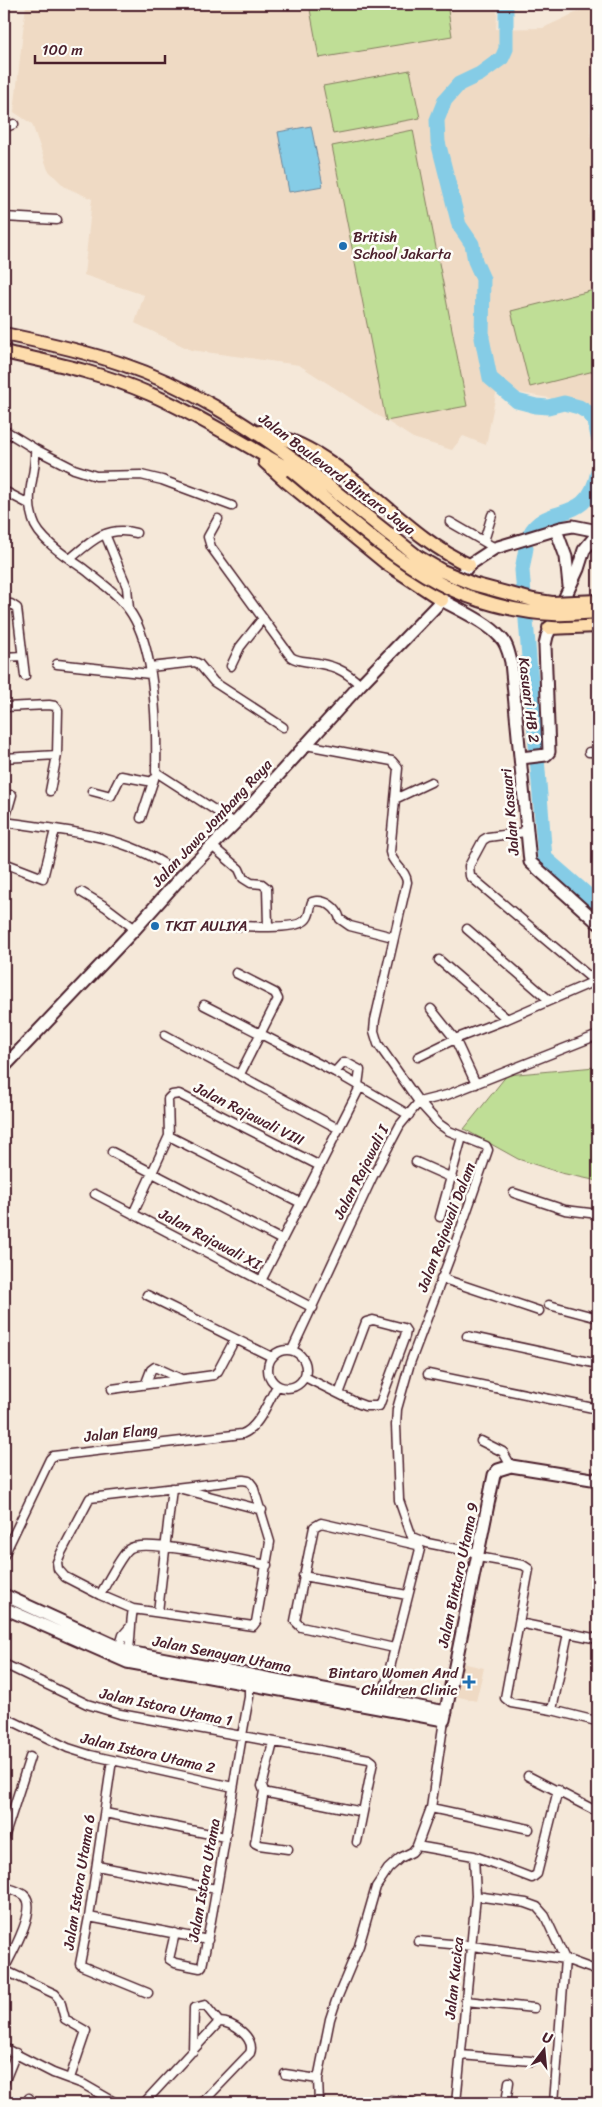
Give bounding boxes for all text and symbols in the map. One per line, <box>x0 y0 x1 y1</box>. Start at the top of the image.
scale bar <box>35 32 165 64</box>
text: 100 m <box>42 37 83 63</box>
place label: British School Jakarta <box>353 224 451 267</box>
marker: British School Jakarta <box>337 240 349 252</box>
street label: Jalan Boulevard Bintaro Jaya <box>252 406 421 542</box>
street label: Kasuari HB 2 <box>511 656 547 745</box>
street label: Jalan Jawa Jombang Raya <box>145 752 279 894</box>
street label: Jalan Kasuari <box>493 767 527 857</box>
place label: TKIT AULIYA <box>165 913 247 939</box>
marker: TKIT AULIYA <box>149 920 161 932</box>
street label: Jalan Rajawali VIII <box>188 1074 309 1153</box>
street label: Jalan Rajawali I <box>326 1119 396 1225</box>
street label: Jalan Rajawali Dalam <box>409 1158 483 1297</box>
street label: Jalan Rajawali XI <box>153 1201 267 1277</box>
street label: Jalan Elang <box>82 1416 160 1450</box>
street label: Jalan Bintaro Utama 9 <box>430 1500 486 1651</box>
street label: Jalan Senayan Utama <box>150 1628 294 1680</box>
place label: Bintaro Women And Children Clinic <box>328 1660 459 1703</box>
marker: Bintaro Women And Children Clinic <box>462 1675 476 1689</box>
street label: Jalan Istora Utama 1 <box>96 1680 235 1734</box>
street label: Jalan Istora Utama 2 <box>77 1725 218 1781</box>
street label: Jalan Istora Utama 6 <box>55 1812 103 1953</box>
street label: Jalan Istora Utama <box>180 1816 228 1945</box>
street label: Jalan Kucica <box>437 1935 471 2021</box>
north arrow <box>520 2024 570 2074</box>
text: U <box>540 2025 556 2051</box>

